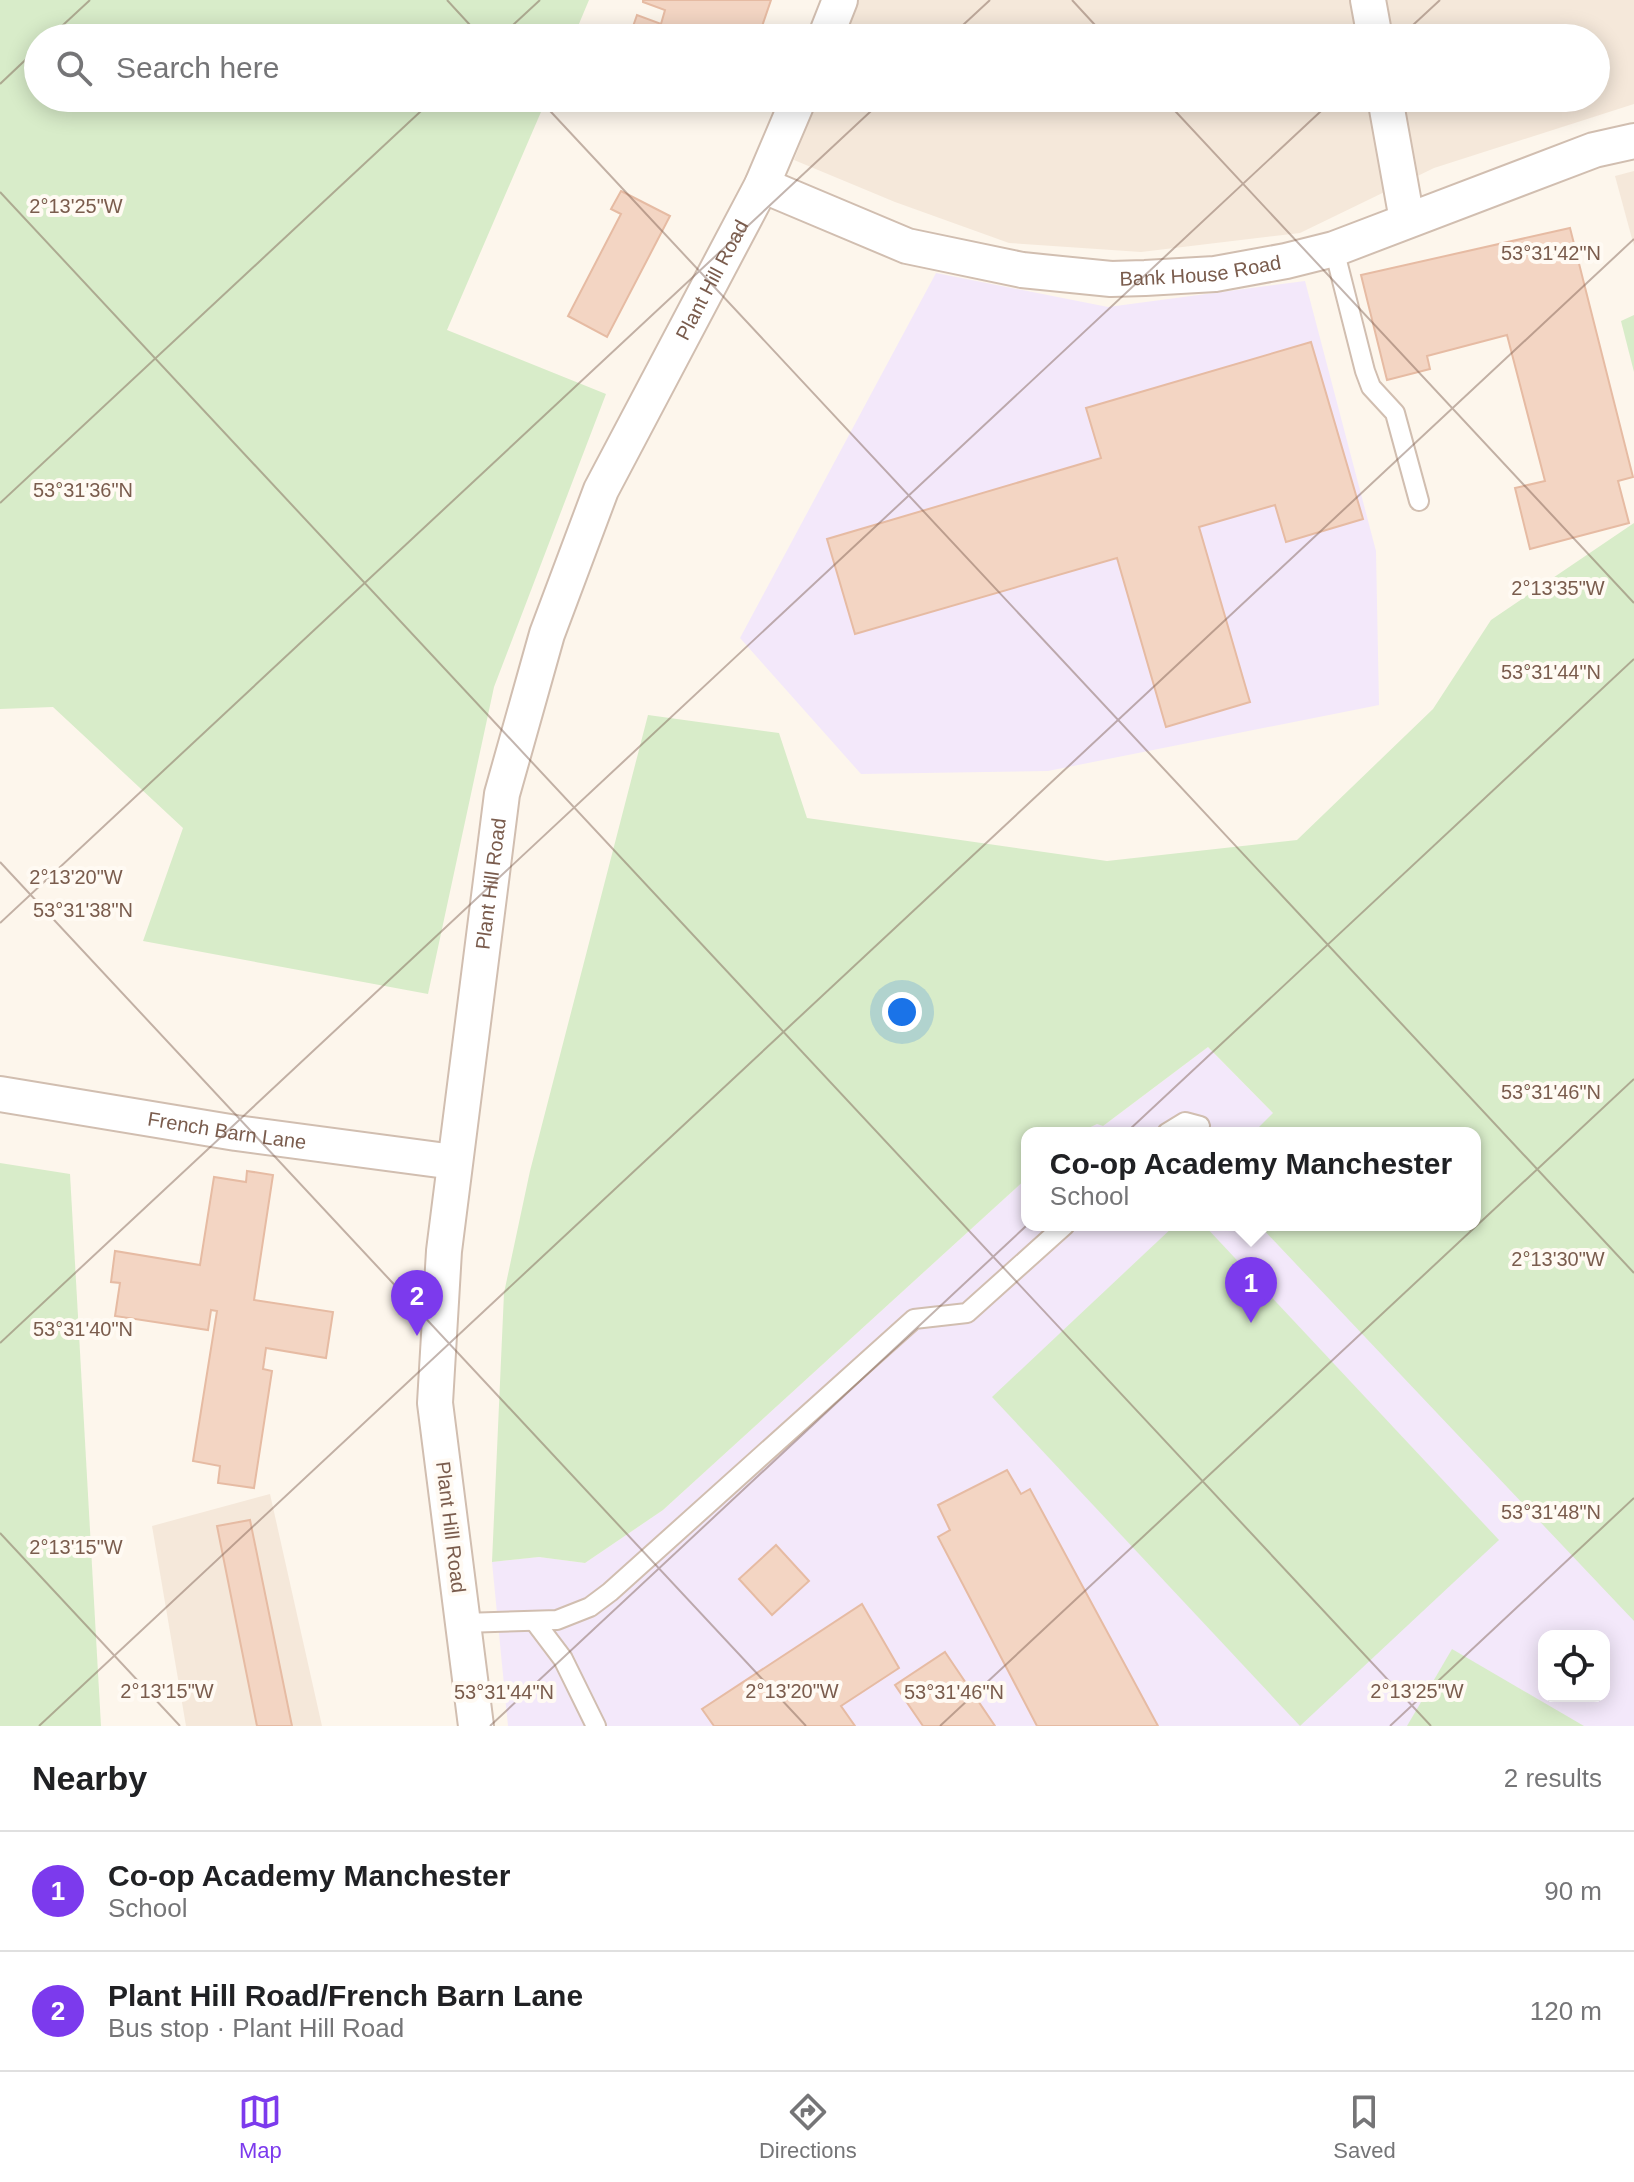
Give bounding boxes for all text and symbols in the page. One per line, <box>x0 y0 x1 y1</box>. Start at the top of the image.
search box <box>24 24 1610 112</box>
icon: search <box>52 46 96 90</box>
text: Search here <box>116 51 279 84</box>
text: 2°13'25"W <box>29 195 123 217</box>
street label: Plant Hill Road <box>671 216 752 344</box>
text: 53°31'42"N <box>1501 242 1601 264</box>
street label: Bank House Road <box>1119 251 1283 290</box>
text: 53°31'36"N <box>33 479 133 501</box>
text: 2°13'35"W <box>1511 577 1605 599</box>
text: 53°31'44"N <box>1501 661 1601 683</box>
street label: Plant Hill Road <box>471 817 510 951</box>
text: 2°13'20"W <box>29 866 123 888</box>
text: 53°31'38"N <box>33 899 133 921</box>
your location <box>882 992 922 1032</box>
text: 53°31'46"N <box>1501 1081 1601 1103</box>
street label: French Barn Lane <box>146 1108 308 1153</box>
popup <box>1021 1127 1481 1231</box>
text: Co-op Academy Manchester <box>1050 1147 1452 1180</box>
text: School <box>1050 1181 1129 1211</box>
text: 2°13'30"W <box>1511 1248 1605 1270</box>
pin: 1 <box>1225 1257 1277 1323</box>
pin: 2 <box>391 1270 443 1336</box>
text: 53°31'40"N <box>33 1318 133 1340</box>
street label: Plant Hill Road <box>432 1460 470 1594</box>
text: 53°31'48"N <box>1501 1501 1601 1523</box>
text: 2°13'15"W <box>29 1536 123 1558</box>
map controls <box>1538 1630 1610 1702</box>
button: locate <box>1538 1630 1610 1702</box>
text: 2°13'15"W <box>120 1680 214 1702</box>
text: 2°13'20"W <box>745 1680 839 1702</box>
text: 2°13'25"W <box>1370 1680 1464 1702</box>
text: 53°31'44"N <box>454 1681 554 1703</box>
text: 53°31'46"N <box>904 1681 1004 1703</box>
text: Nearby <box>32 1759 147 1797</box>
text: 2 results <box>1504 1763 1602 1793</box>
text: Co-op Academy Manchester <box>108 1859 510 1892</box>
text: 1 <box>51 1876 65 1906</box>
text: 90 m <box>1544 1876 1602 1906</box>
text: School <box>108 1893 188 1923</box>
text: Plant Hill Road/French Barn Lane <box>108 1979 583 2012</box>
text: 2 <box>51 1996 65 2026</box>
text: 120 m <box>1530 1996 1602 2026</box>
text: Bus stop · Plant Hill Road <box>108 2013 404 2043</box>
tab: Map <box>238 2090 282 2164</box>
tab: Directions <box>759 2090 857 2164</box>
tab: Saved <box>1333 2090 1396 2164</box>

